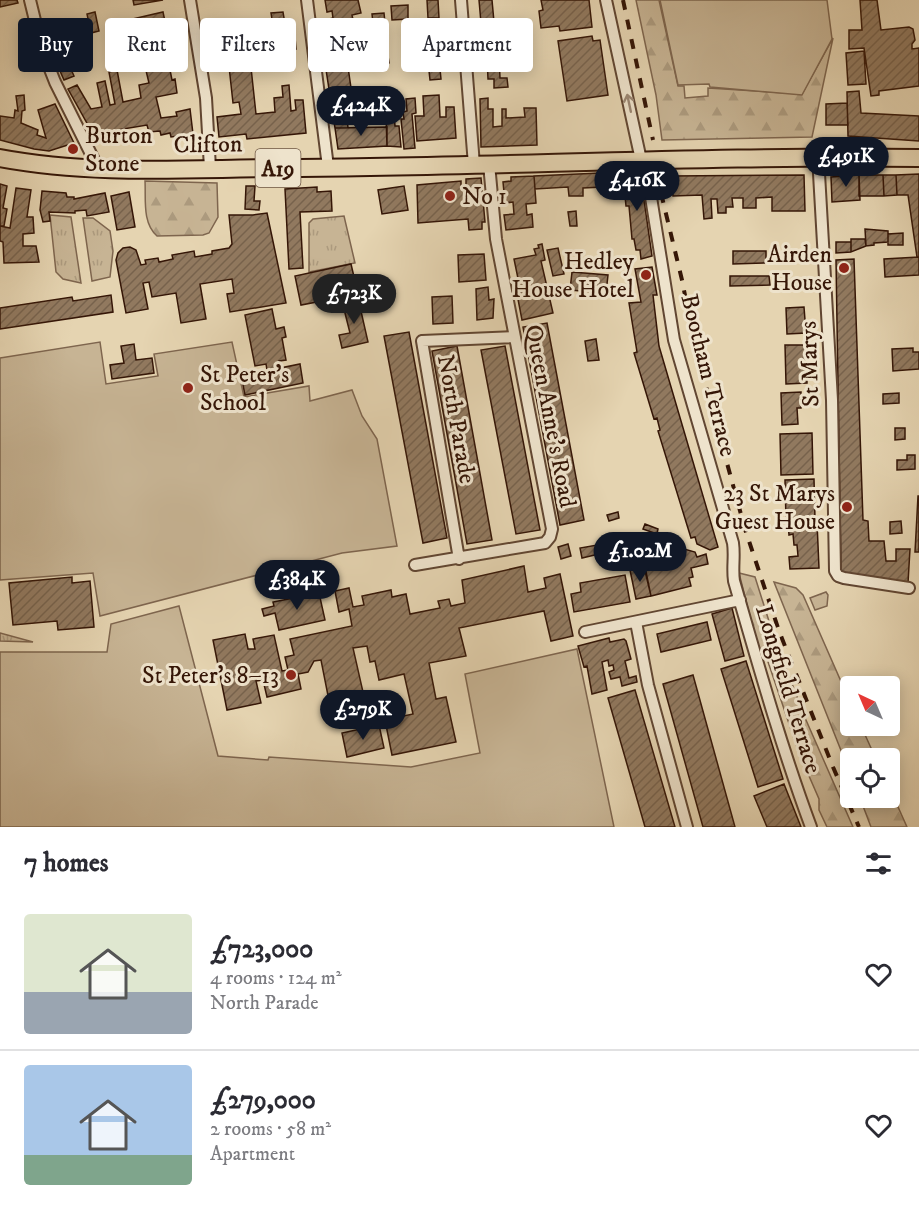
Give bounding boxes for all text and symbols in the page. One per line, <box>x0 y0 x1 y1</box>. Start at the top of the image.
chip: Buy <box>18 18 93 72</box>
chip: Rent <box>105 18 188 72</box>
chip: Filters <box>200 18 296 72</box>
chip: New <box>308 18 389 72</box>
chip: Apartment <box>401 18 533 72</box>
pin: £424K <box>319 86 403 137</box>
text: £424K <box>331 93 391 118</box>
one-way arrow <box>623 94 634 113</box>
place label: Burton Stone <box>85 121 153 179</box>
street label: Clifton <box>173 129 243 161</box>
pin: £491K <box>804 137 888 188</box>
marker: Burton Stone <box>66 142 80 156</box>
text: £491K <box>818 144 874 169</box>
road number: A19 <box>256 149 300 187</box>
pin: £416K <box>595 161 679 212</box>
text: £416K <box>608 168 666 193</box>
place label: No 1 <box>462 182 507 212</box>
marker: No 1 <box>443 189 457 203</box>
place label: Airden House <box>767 240 832 298</box>
place label: Hedley House Hotel <box>512 247 635 305</box>
marker: Airden House <box>837 261 851 275</box>
marker: Hedley House Hotel <box>639 268 653 282</box>
pin: £723K <box>312 274 396 325</box>
text: £723K <box>326 281 382 306</box>
street label: Bootham Terrace <box>673 291 743 460</box>
street label: St Marys <box>794 321 826 407</box>
street label: Queen Anne's Road <box>518 322 582 510</box>
street label: North Parade <box>430 352 482 486</box>
place label: St Peter's School <box>200 360 289 418</box>
marker: St Peter's School <box>181 381 195 395</box>
place label: 23 St Marys Guest House <box>715 479 835 537</box>
marker: 23 St Marys Guest House <box>840 500 854 514</box>
pin: £1.02M <box>591 532 689 583</box>
text: £1.02M <box>608 539 672 564</box>
pin: £384K <box>255 560 339 611</box>
text: £384K <box>269 567 325 592</box>
street label: Longfield Terrace <box>748 601 828 777</box>
place label: St Peter's 8–13 <box>142 661 279 691</box>
marker: St Peter's 8–13 <box>284 668 298 682</box>
north arrow <box>840 676 900 736</box>
map controls <box>840 676 900 808</box>
pin: £279K <box>321 690 405 741</box>
text: £279K <box>334 697 392 722</box>
button: locate <box>840 748 900 808</box>
text: 7 homes <box>24 847 108 880</box>
icon: filters <box>862 847 895 880</box>
text: £723,000 <box>210 933 313 966</box>
icon: home <box>72 938 144 1010</box>
icon: heart <box>862 958 895 991</box>
text: 4 rooms · 124 m² <box>210 966 342 991</box>
text: North Parade <box>210 991 319 1016</box>
text: £279,000 <box>210 1084 316 1117</box>
icon: home <box>72 1089 144 1161</box>
icon: heart <box>862 1109 895 1142</box>
text: 2 rooms · 58 m² <box>210 1117 331 1142</box>
text: Apartment <box>210 1142 295 1167</box>

